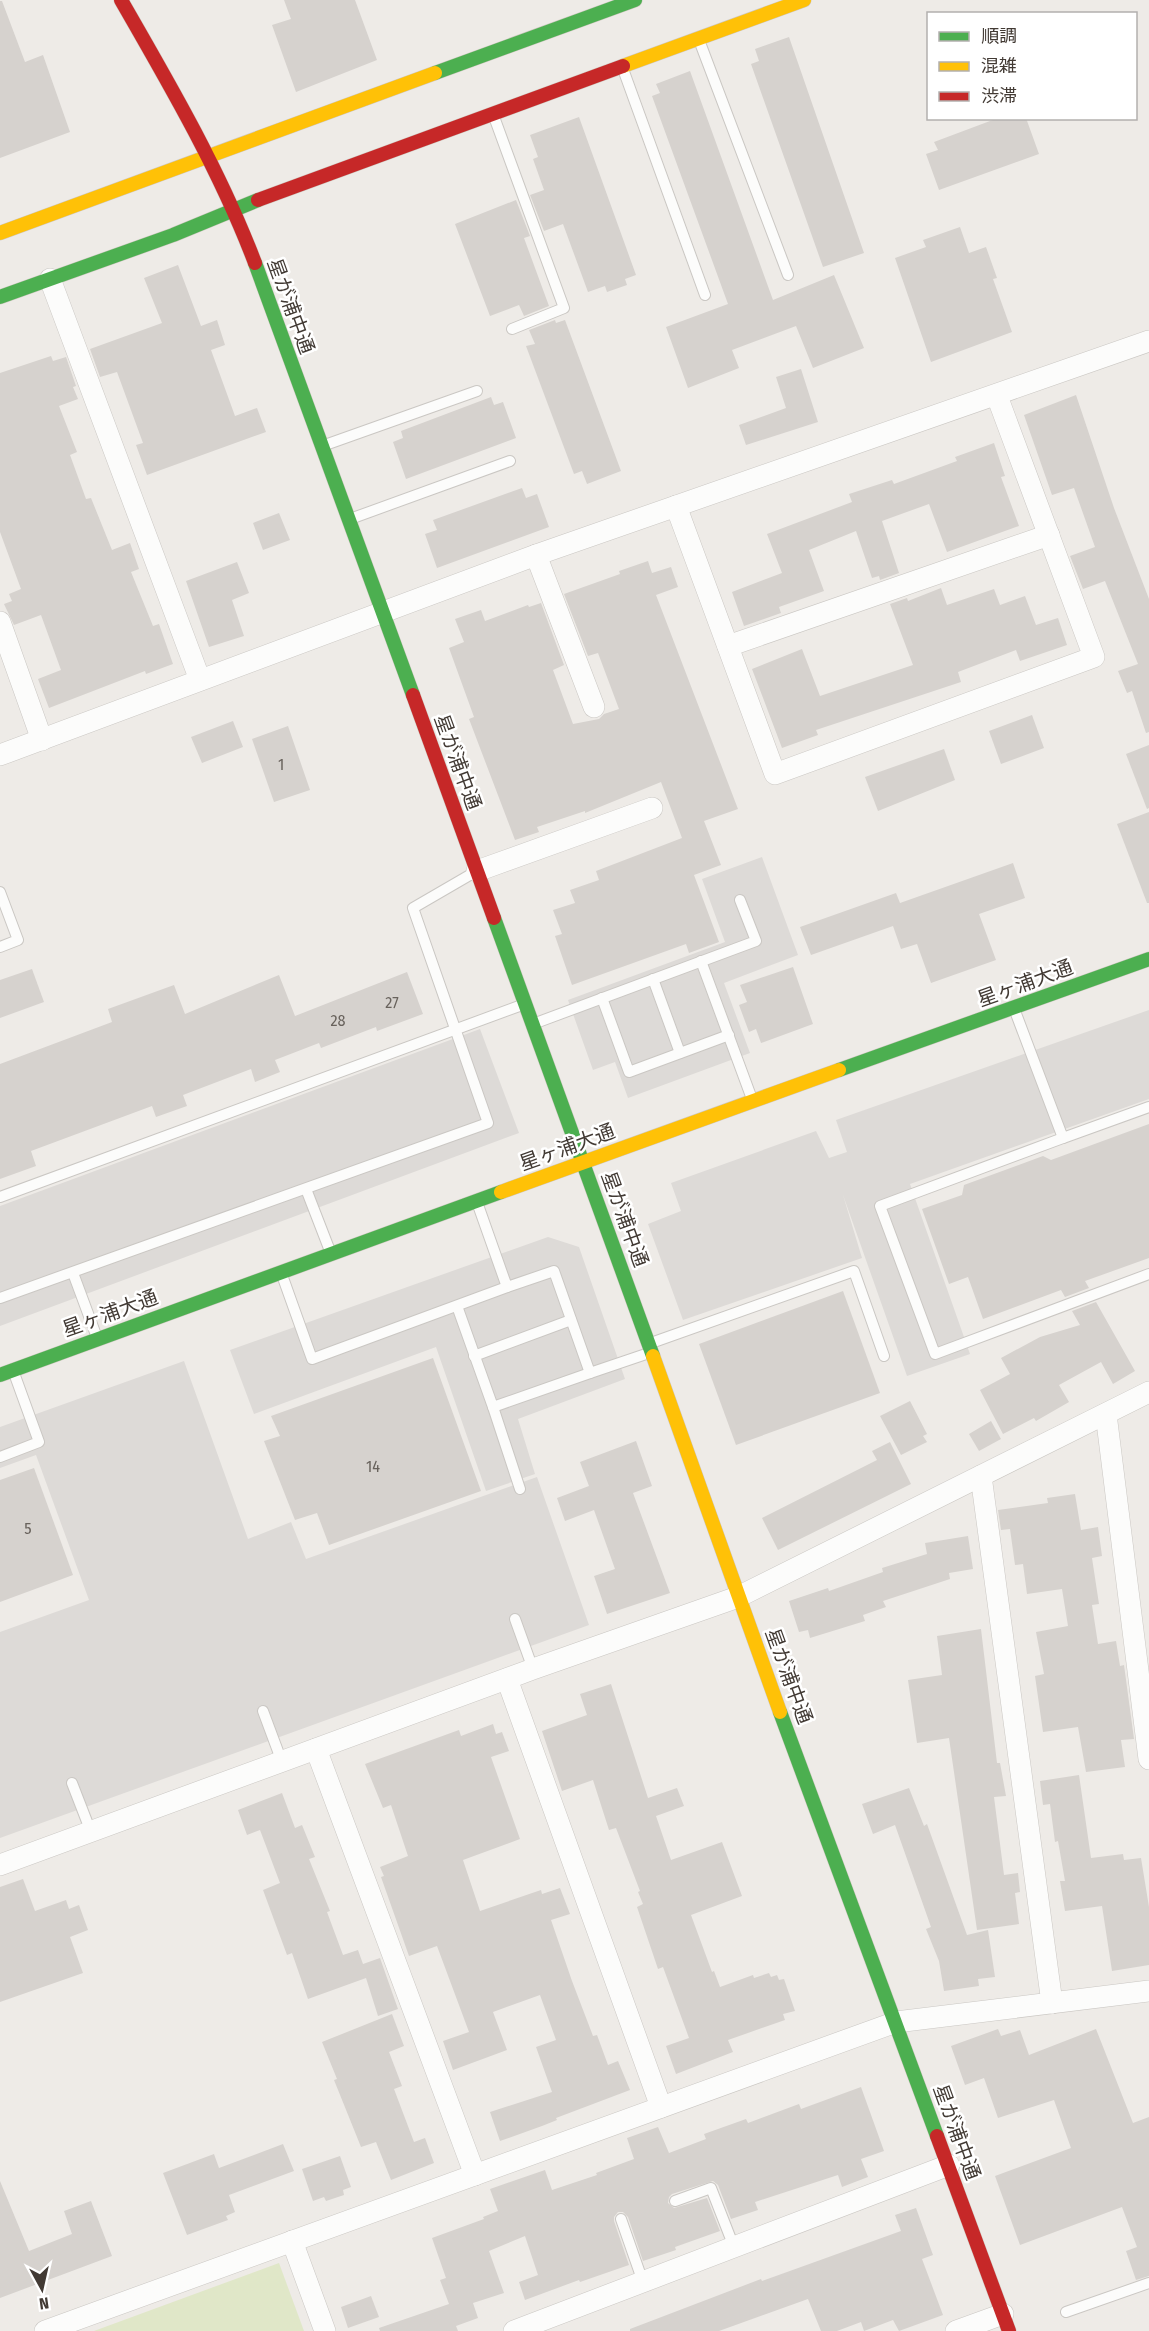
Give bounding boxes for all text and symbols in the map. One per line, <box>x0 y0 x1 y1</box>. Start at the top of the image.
legend <box>927 12 1137 120</box>
text: 順調 <box>981 25 1017 47</box>
text: 混雑 <box>981 55 1017 77</box>
text: 渋滞 <box>981 85 1017 107</box>
street label: 星が浦中通 <box>263 255 319 357</box>
street label: 星が浦中通 <box>430 711 486 813</box>
house number: 1 <box>278 755 284 774</box>
street label: 星ヶ浦大通 <box>974 955 1076 1011</box>
house number: 27 <box>385 993 399 1012</box>
house number: 28 <box>330 1011 346 1030</box>
street label: 星ヶ浦大通 <box>516 1119 618 1175</box>
street label: 星が浦中通 <box>597 1168 653 1270</box>
street label: 星ヶ浦大通 <box>59 1285 161 1341</box>
house number: 14 <box>366 1457 380 1476</box>
house number: 5 <box>24 1519 32 1538</box>
street label: 星が浦中通 <box>761 1625 817 1727</box>
street label: 星が浦中通 <box>929 2081 985 2183</box>
north arrow <box>12 2259 72 2319</box>
text: N <box>38 2293 50 2313</box>

